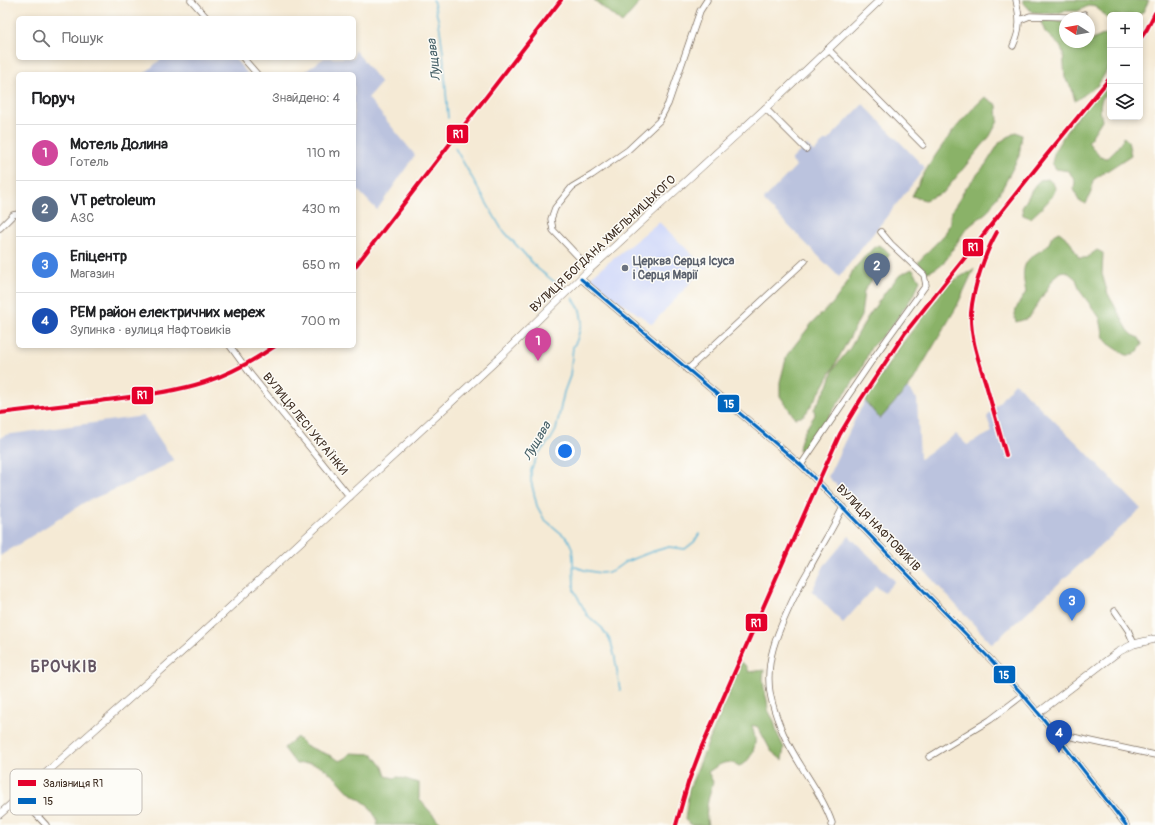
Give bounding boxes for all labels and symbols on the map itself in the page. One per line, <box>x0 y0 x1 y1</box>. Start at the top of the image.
north arrow <box>1059 12 1095 48</box>
water label: Лущава <box>423 37 445 82</box>
line badge: R1 <box>446 124 469 144</box>
text: R1 <box>453 128 463 141</box>
street label: ВУЛИЦЯ БОГДАНА ХМЕЛЬНИЦЬКОГО <box>527 172 679 316</box>
line badge: R1 <box>962 238 984 257</box>
text: R1 <box>968 241 978 254</box>
pin: 2 <box>864 253 890 286</box>
place label: Церква Серця Ісуса і Серця Марії <box>633 254 735 283</box>
marker: Церква Серця Ісуса і Серця Марії <box>620 263 630 273</box>
pin: 1 <box>525 328 551 361</box>
street label: ВУЛИЦЯ ЛЕСІ УКРАЇНКИ <box>259 369 352 478</box>
line badge: R1 <box>131 386 154 405</box>
text: R1 <box>137 389 147 402</box>
line badge: 15 <box>717 394 740 413</box>
text: 15 <box>724 398 734 411</box>
water label: Лущава <box>519 418 555 463</box>
your location <box>555 441 575 461</box>
street label: ВУЛИЦЯ НАФТОВИКІВ <box>833 481 924 575</box>
pin: 3 <box>1059 588 1085 621</box>
line badge: R1 <box>745 613 768 632</box>
text: R1 <box>751 617 761 630</box>
district label: БРОЧКІВ <box>30 657 98 677</box>
line badge: 15 <box>993 665 1016 684</box>
text: 15 <box>999 669 1009 682</box>
pin: 4 <box>1046 720 1072 753</box>
legend <box>10 769 142 815</box>
text: Залізниця R1 <box>43 777 103 790</box>
text: 15 <box>43 795 53 808</box>

